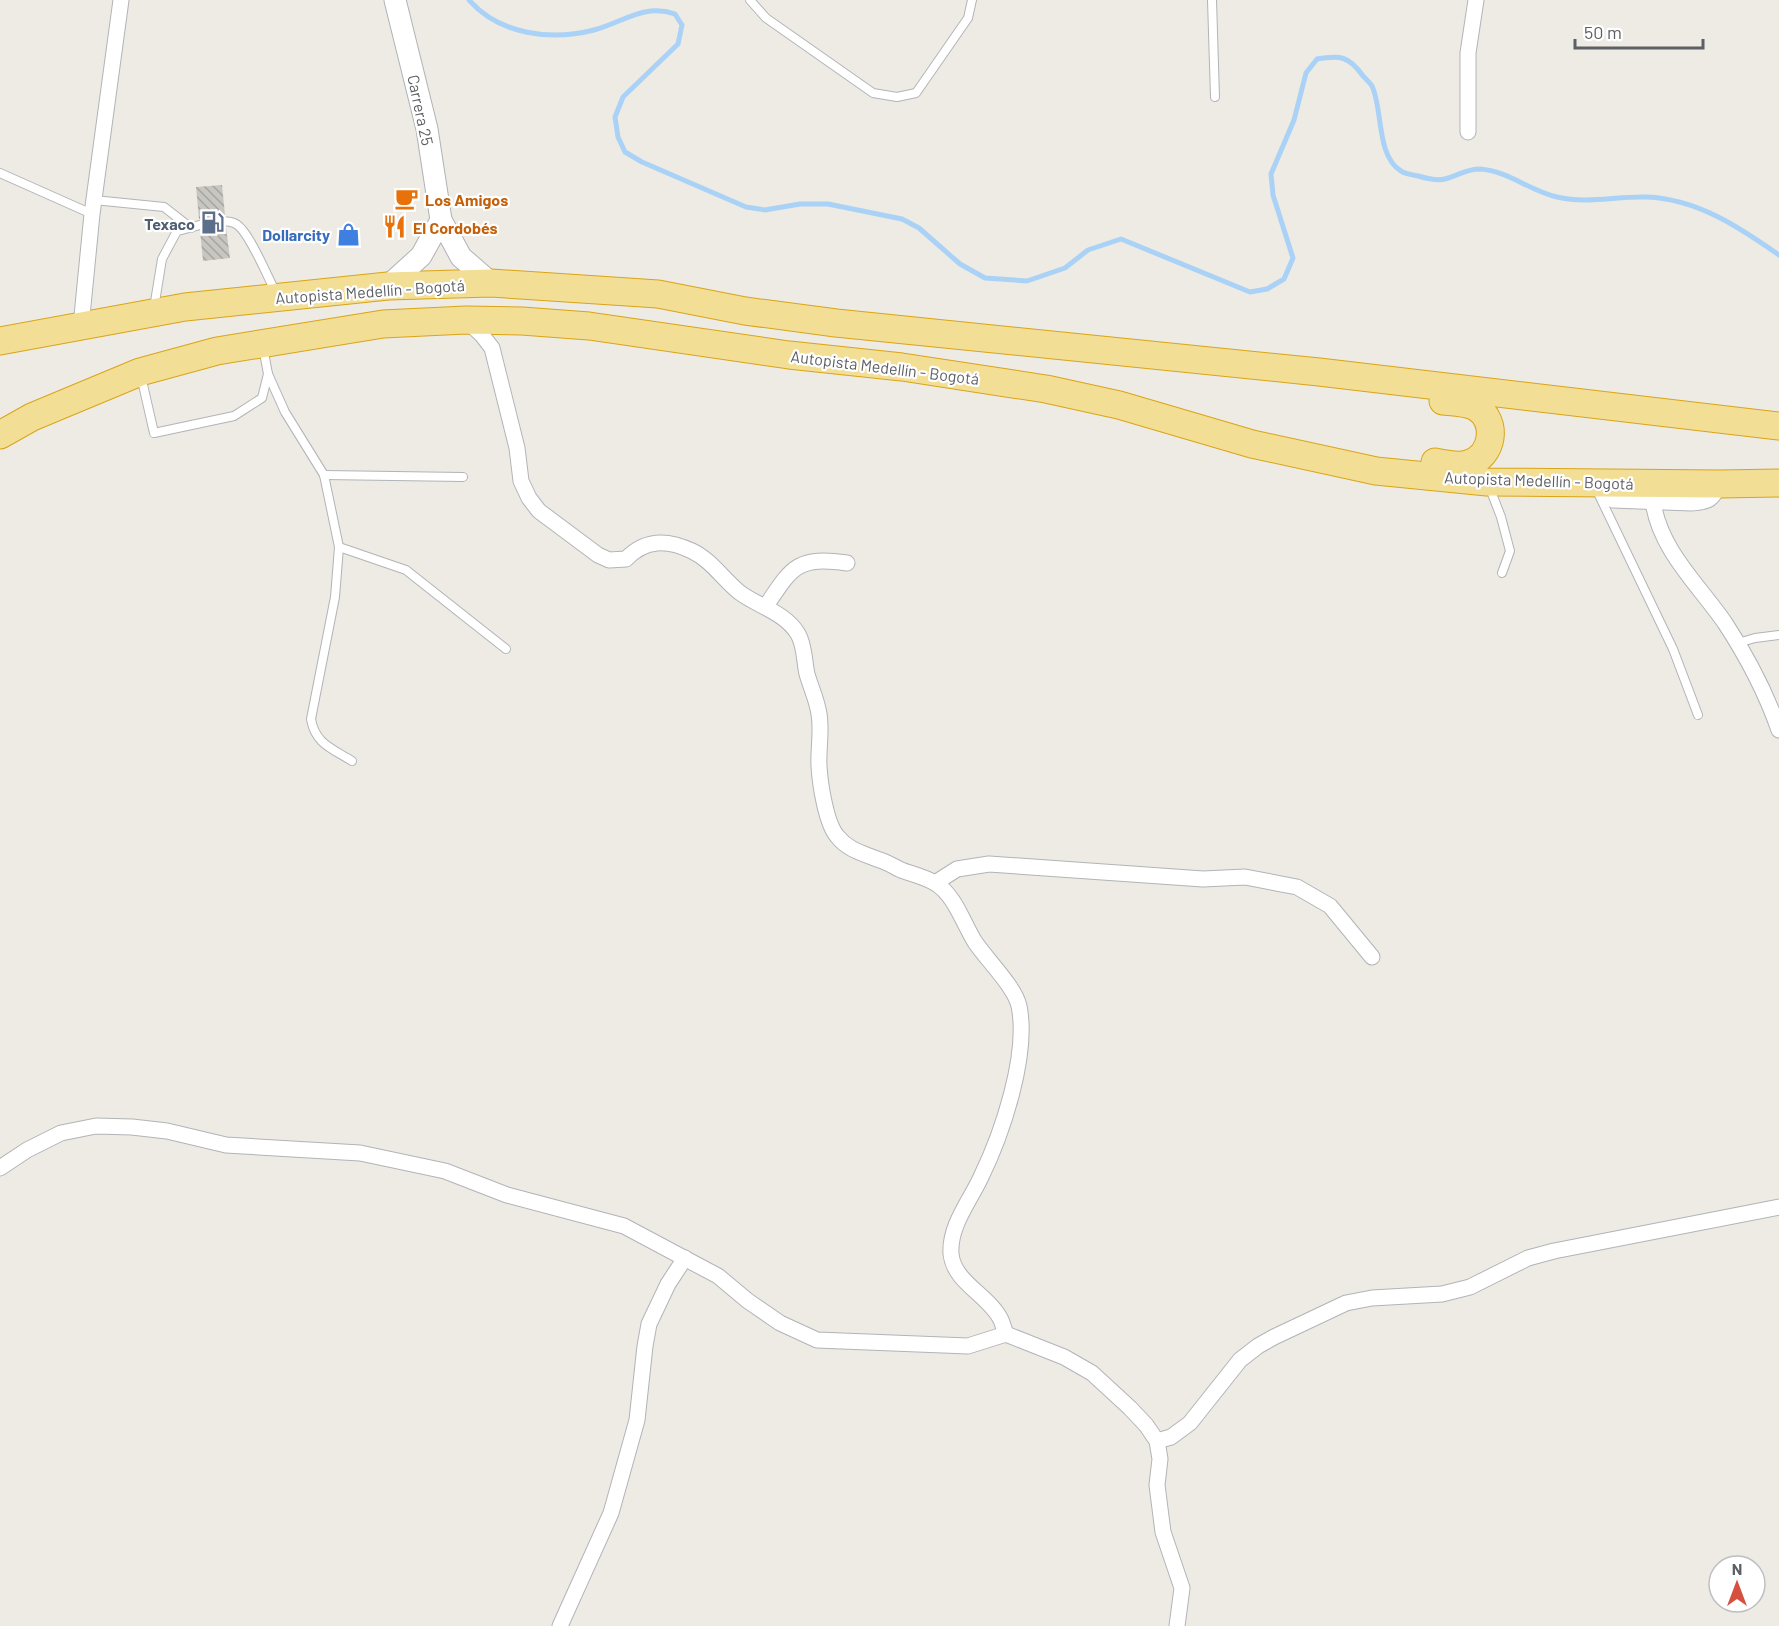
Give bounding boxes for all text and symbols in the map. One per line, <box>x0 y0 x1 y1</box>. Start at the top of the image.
scale bar <box>1575 12 1702 50</box>
text: 50 m <box>1584 21 1622 43</box>
street label: Carrera 25 <box>404 73 438 147</box>
cafe icon: Los Amigos <box>394 186 420 212</box>
place label: Los Amigos <box>425 190 508 209</box>
fuel station icon: Texaco <box>200 210 226 236</box>
place label: Texaco <box>144 214 195 233</box>
restaurant icon: El Cordobés <box>382 214 408 240</box>
place label: El Cordobés <box>413 218 498 237</box>
shop icon: Dollarcity <box>335 221 361 247</box>
place label: Dollarcity <box>262 225 330 244</box>
street label: Autopista Medellín - Bogotá <box>275 275 465 307</box>
street label: Autopista Medellín - Bogotá <box>790 346 980 388</box>
street label: Autopista Medellín - Bogotá <box>1444 467 1634 493</box>
north arrow <box>1707 1554 1767 1614</box>
text: N <box>1732 1559 1742 1578</box>

